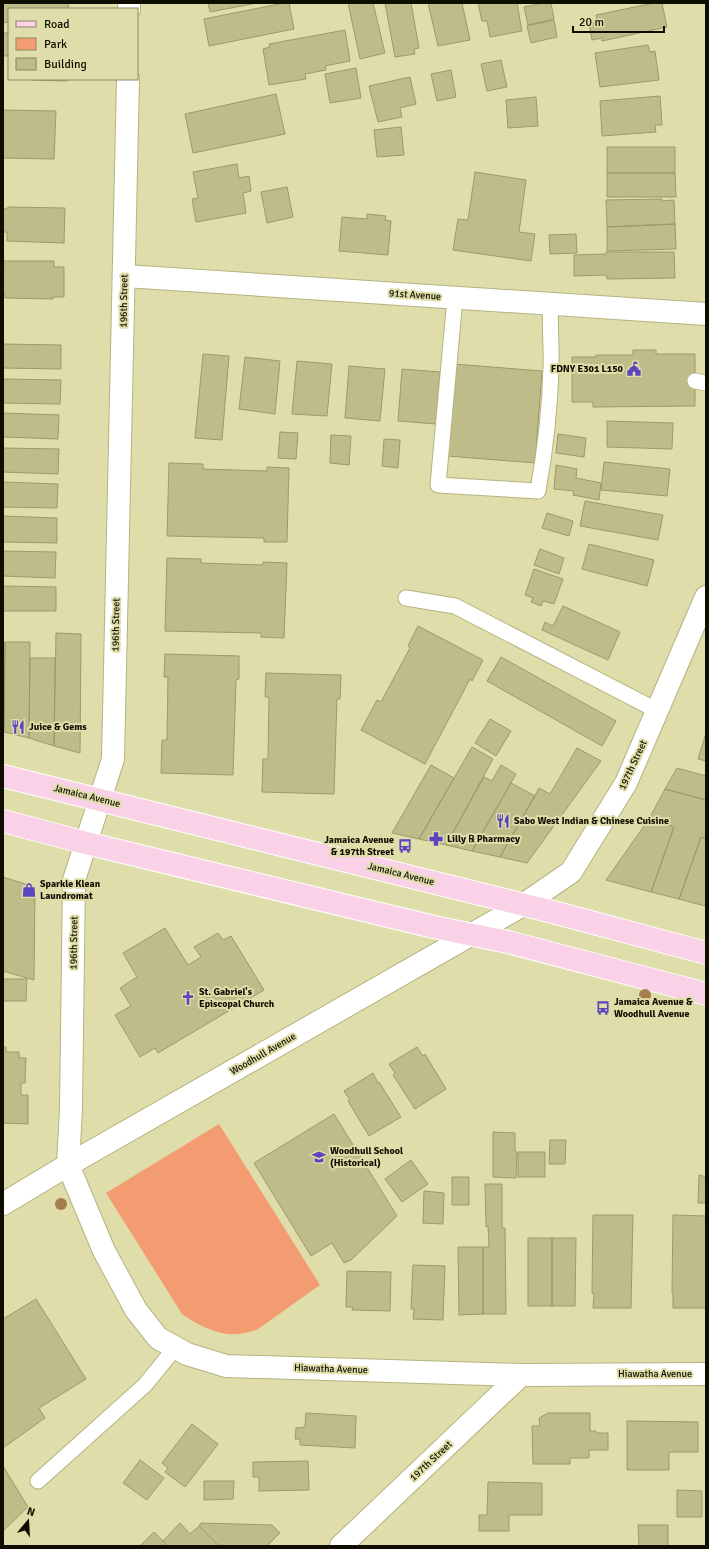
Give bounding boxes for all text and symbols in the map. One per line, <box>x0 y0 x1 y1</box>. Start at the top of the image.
legend <box>8 8 138 80</box>
scale bar <box>573 8 664 34</box>
text: 20 m <box>579 15 604 30</box>
text: Road <box>44 17 70 32</box>
text: Park <box>44 37 67 52</box>
text: Building <box>44 57 87 72</box>
street label: 196th Street <box>118 274 130 328</box>
street label: 91st Avenue <box>389 287 441 303</box>
public building icon: FDNY E301 L150 <box>626 361 642 377</box>
place label: FDNY E301 L150 <box>551 363 624 375</box>
street label: 196th Street <box>110 598 122 652</box>
restaurant icon: Juice & Gems <box>10 719 26 735</box>
place label: Juice & Gems <box>29 721 87 733</box>
street label: 197th Street <box>616 738 650 792</box>
street label: Jamaica Avenue <box>52 782 122 810</box>
restaurant icon: Sabo West Indian & Chinese Cuisine <box>495 813 511 829</box>
place label: Sabo West Indian & Chinese Cuisine <box>514 815 669 827</box>
pharmacy icon: Lilly ℞ Pharmacy <box>428 831 444 847</box>
place label: Lilly ℞ Pharmacy <box>447 833 520 845</box>
place label: Jamaica Avenue & 197th Street <box>324 834 394 858</box>
bus stop icon: Jamaica Avenue & 197th Street <box>397 838 413 854</box>
street label: Jamaica Avenue <box>366 860 436 888</box>
place label: Sparkle Klean Laundromat <box>40 878 101 902</box>
shop icon: Sparkle Klean Laundromat <box>21 882 37 898</box>
street label: 196th Street <box>68 916 80 970</box>
place label: St. Gabriel's Episcopal Church <box>199 986 275 1010</box>
church icon: St. Gabriel's Episcopal Church <box>180 990 196 1006</box>
place label: Jamaica Avenue & Woodhull Avenue <box>614 996 693 1020</box>
bus stop icon: Jamaica Avenue & Woodhull Avenue <box>595 1000 611 1016</box>
street label: Woodhull Avenue <box>228 1030 298 1078</box>
place label: Woodhull School (Historical) <box>330 1145 403 1169</box>
school or university icon: Woodhull School (Historical) <box>311 1149 327 1165</box>
street label: Hiawatha Avenue <box>294 1362 368 1376</box>
street label: Hiawatha Avenue <box>618 1368 692 1380</box>
street label: 197th Street <box>407 1438 455 1484</box>
north arrow <box>8 1501 48 1541</box>
text: N <box>25 1505 37 1519</box>

